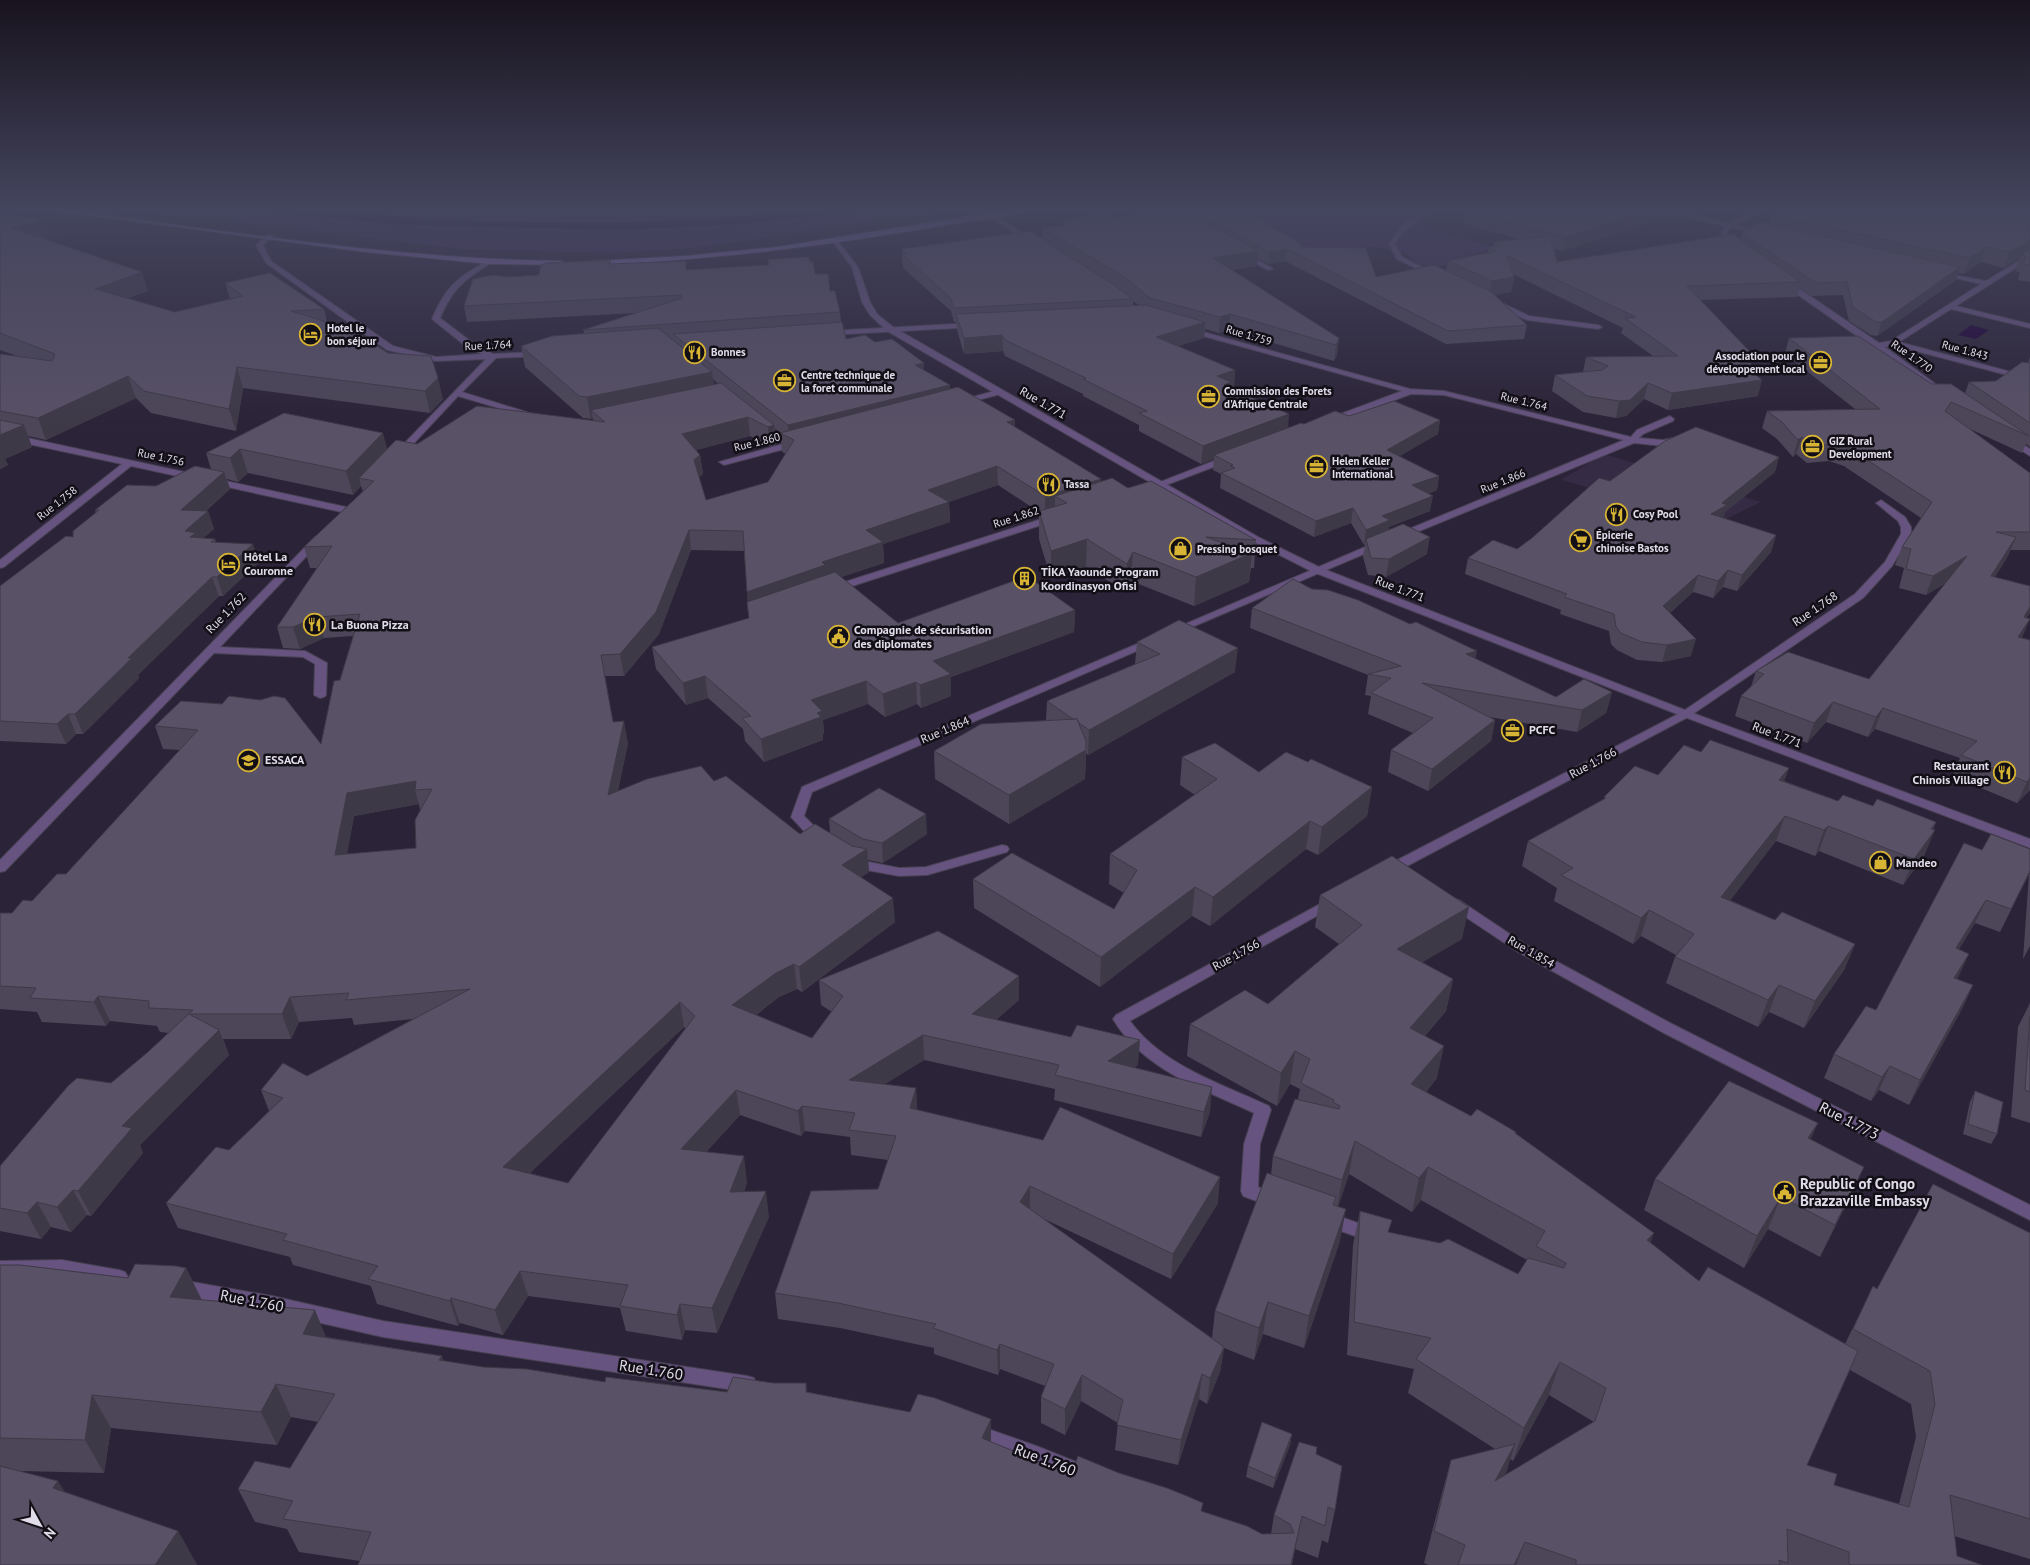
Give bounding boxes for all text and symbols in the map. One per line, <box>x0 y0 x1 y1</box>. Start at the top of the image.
place label: Hotel le bon séjour <box>327 321 377 348</box>
hotel icon: Hotel le bon séjour <box>299 322 323 346</box>
street label: Rue 1.759 <box>1224 322 1274 348</box>
street label: Rue 1.764 <box>464 337 512 353</box>
street label: Rue 1.770 <box>1889 337 1935 375</box>
street label: Rue 1.843 <box>1940 337 1990 363</box>
restaurant icon: Bonnes <box>683 340 707 364</box>
place label: Bonnes <box>711 345 746 359</box>
place label: Association pour le développement local <box>1707 349 1806 376</box>
office icon: Association pour le développement local <box>1809 350 1833 374</box>
place label: Centre technique de la foret communale <box>801 368 896 395</box>
office icon: Centre technique de la foret communale <box>773 369 797 393</box>
street label: Rue 1.771 <box>1017 383 1069 422</box>
place label: Commission des Forets d'Afrique Centrale <box>1224 384 1332 411</box>
office icon: Commission des Forets d'Afrique Centrale <box>1196 385 1220 409</box>
street label: Rue 1.764 <box>1499 388 1549 414</box>
street label: Rue 1.860 <box>732 429 782 455</box>
place label: GIZ Rural Development <box>1829 434 1892 461</box>
office icon: GIZ Rural Development <box>1801 435 1825 459</box>
street label: Rue 1.756 <box>136 445 186 469</box>
place label: Helen Keller International <box>1332 454 1394 481</box>
office icon: Helen Keller International <box>1304 455 1328 479</box>
street label: Rue 1.866 <box>1478 466 1528 496</box>
restaurant icon: Tassa <box>1036 472 1060 496</box>
place label: Tassa <box>1064 477 1089 491</box>
street label: Rue 1.758 <box>34 483 80 523</box>
restaurant icon: Cosy Pool <box>1605 502 1629 526</box>
street label: Rue 1.862 <box>991 503 1041 531</box>
place label: Cosy Pool <box>1633 507 1679 521</box>
place label: Épicerie chinoise Bastos <box>1596 528 1669 555</box>
supermarket icon: Épicerie chinoise Bastos <box>1568 529 1592 553</box>
shop icon: Pressing bosquet <box>1169 537 1193 561</box>
place label: Pressing bosquet <box>1197 542 1277 556</box>
place label: Hôtel La Couronne <box>244 549 293 578</box>
hotel icon: Hôtel La Couronne <box>216 552 240 576</box>
place label: TİKA Yaounde Program Koordinasyon Ofisi <box>1041 564 1159 593</box>
building icon: TİKA Yaounde Program Koordinasyon Ofisi <box>1013 567 1037 591</box>
street label: Rue 1.771 <box>1373 572 1427 605</box>
street label: Rue 1.768 <box>1789 588 1840 629</box>
street label: Rue 1.762 <box>202 589 249 636</box>
restaurant icon: La Buona Pizza <box>303 613 327 637</box>
place label: La Buona Pizza <box>331 617 409 632</box>
place label: Compagnie de sécurisation des diplomates <box>854 622 991 651</box>
public building icon: Compagnie de sécurisation des diplomates <box>826 625 850 649</box>
street label: Rue 1.864 <box>918 712 972 747</box>
office icon: PCFC <box>1501 718 1525 742</box>
street label: Rue 1.771 <box>1750 718 1804 751</box>
place label: PCFC <box>1529 722 1556 737</box>
street label: Rue 1.766 <box>1566 744 1619 781</box>
school or university icon: ESSACA <box>237 748 261 772</box>
place label: ESSACA <box>265 752 305 767</box>
place label: Restaurant Chinois Village <box>1913 758 1990 787</box>
restaurant icon: Restaurant Chinois Village <box>1993 761 2017 785</box>
shop icon: Mandeo <box>1868 851 1892 875</box>
place label: Mandeo <box>1896 855 1938 870</box>
street label: Rue 1.854 <box>1505 932 1558 971</box>
street label: Rue 1.766 <box>1210 936 1262 974</box>
street label: Rue 1.773 <box>1816 1097 1882 1144</box>
place label: Republic of Congo Brazzaville Embassy <box>1800 1174 1930 1210</box>
public building icon: Republic of Congo Brazzaville Embassy <box>1772 1181 1796 1205</box>
street label: Rue 1.760 <box>219 1285 286 1316</box>
street label: Rue 1.760 <box>618 1355 684 1384</box>
street label: Rue 1.760 <box>1012 1439 1079 1480</box>
north arrow <box>15 1500 65 1550</box>
text: N <box>40 1524 60 1543</box>

